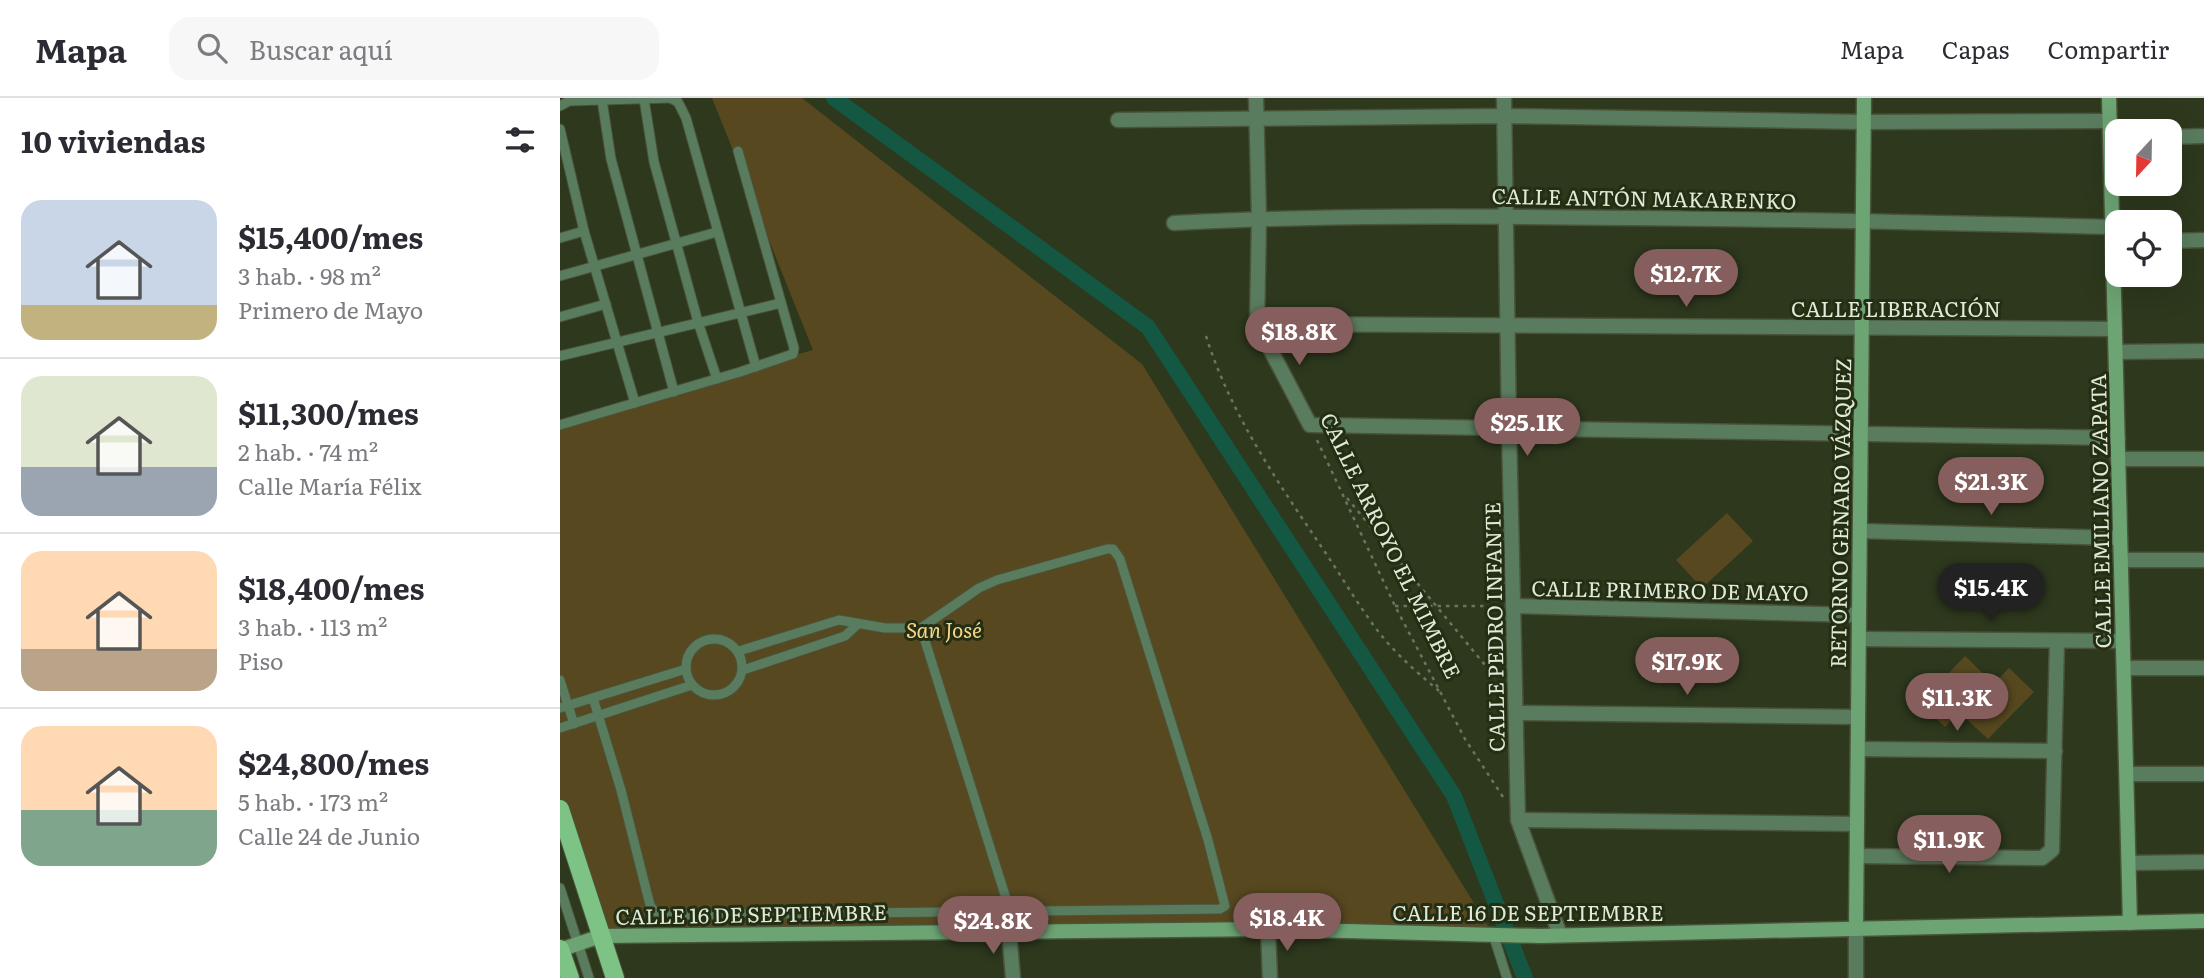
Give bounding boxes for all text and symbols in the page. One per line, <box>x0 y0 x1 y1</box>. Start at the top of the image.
search box <box>169 17 659 80</box>
text: Mapa <box>35 24 127 73</box>
icon: search <box>193 29 231 67</box>
text: Buscar aquí <box>249 29 393 68</box>
text: Mapa <box>1840 31 1904 66</box>
text: Capas <box>1942 31 2009 66</box>
text: Compartir <box>2047 31 2169 66</box>
text: 10 viviendas <box>21 118 205 162</box>
north arrow <box>2105 119 2182 196</box>
map controls <box>2105 119 2182 287</box>
icon: filters <box>501 121 539 159</box>
street label: CALLE ANTÓN MAKARENKO <box>1491 179 1797 215</box>
button: locate <box>2105 210 2182 287</box>
text: $15,400/mes <box>238 214 423 258</box>
icon: home <box>77 228 161 312</box>
pin: $12.7K <box>1629 250 1743 309</box>
text: $12.7K <box>1650 255 1722 289</box>
text: 3 hab. · 98 m² <box>238 258 381 292</box>
text: Primero de Mayo <box>238 292 423 326</box>
street label: CALLE LIBERACIÓN <box>1791 292 2001 323</box>
pin: $18.8K <box>1242 308 1356 367</box>
text: $18.8K <box>1261 313 1337 347</box>
street label: RETORNO GENARO VÁZQUEZ <box>1821 358 1857 668</box>
street label: CALLE EMILIANO ZAPATA <box>2081 373 2117 649</box>
text: $11,300/mes <box>238 390 419 434</box>
pin: $25.1K <box>1470 398 1584 458</box>
icon: home <box>77 404 161 488</box>
text: $25.1K <box>1490 404 1564 438</box>
street label: CALLE ARROYO EL MIMBRE <box>1314 407 1470 683</box>
text: 2 hab. · 74 m² <box>238 434 378 468</box>
pin: $21.3K <box>1934 458 2048 517</box>
text: $21.3K <box>1954 463 2028 497</box>
text: Calle María Félix <box>238 468 422 502</box>
street label: CALLE PEDRO INFANTE <box>1475 502 1511 752</box>
pin: $15.4K <box>1934 564 2048 623</box>
text: $18,400/mes <box>238 565 425 609</box>
text: $15.4K <box>1954 569 2028 603</box>
street label: CALLE PRIMERO DE MAYO <box>1531 571 1809 607</box>
icon: home <box>77 579 161 663</box>
text: 3 hab. · 113 m² <box>238 609 387 643</box>
park label: San José <box>906 613 982 644</box>
pin: $17.9K <box>1630 638 1744 697</box>
text: Piso <box>238 643 283 677</box>
text: $17.9K <box>1651 643 1723 677</box>
pin: $11.3K <box>1900 674 2014 733</box>
text: $11.3K <box>1921 679 1993 713</box>
text: $24,800/mes <box>238 740 429 784</box>
icon: home <box>77 754 161 838</box>
text: 5 hab. · 173 m² <box>238 784 388 818</box>
pin: $11.9K <box>1892 816 2006 875</box>
text: Calle 24 de Junio <box>238 818 420 852</box>
text: $11.9K <box>1913 821 1985 855</box>
pin: $18.4K <box>1230 894 1344 953</box>
street label: CALLE 16 DE SEPTIEMBRE <box>615 895 887 931</box>
pin: $24.8K <box>936 896 1050 956</box>
street label: CALLE 16 DE SEPTIEMBRE <box>1392 896 1664 927</box>
text: $18.4K <box>1249 899 1325 933</box>
text: $24.8K <box>953 902 1033 936</box>

